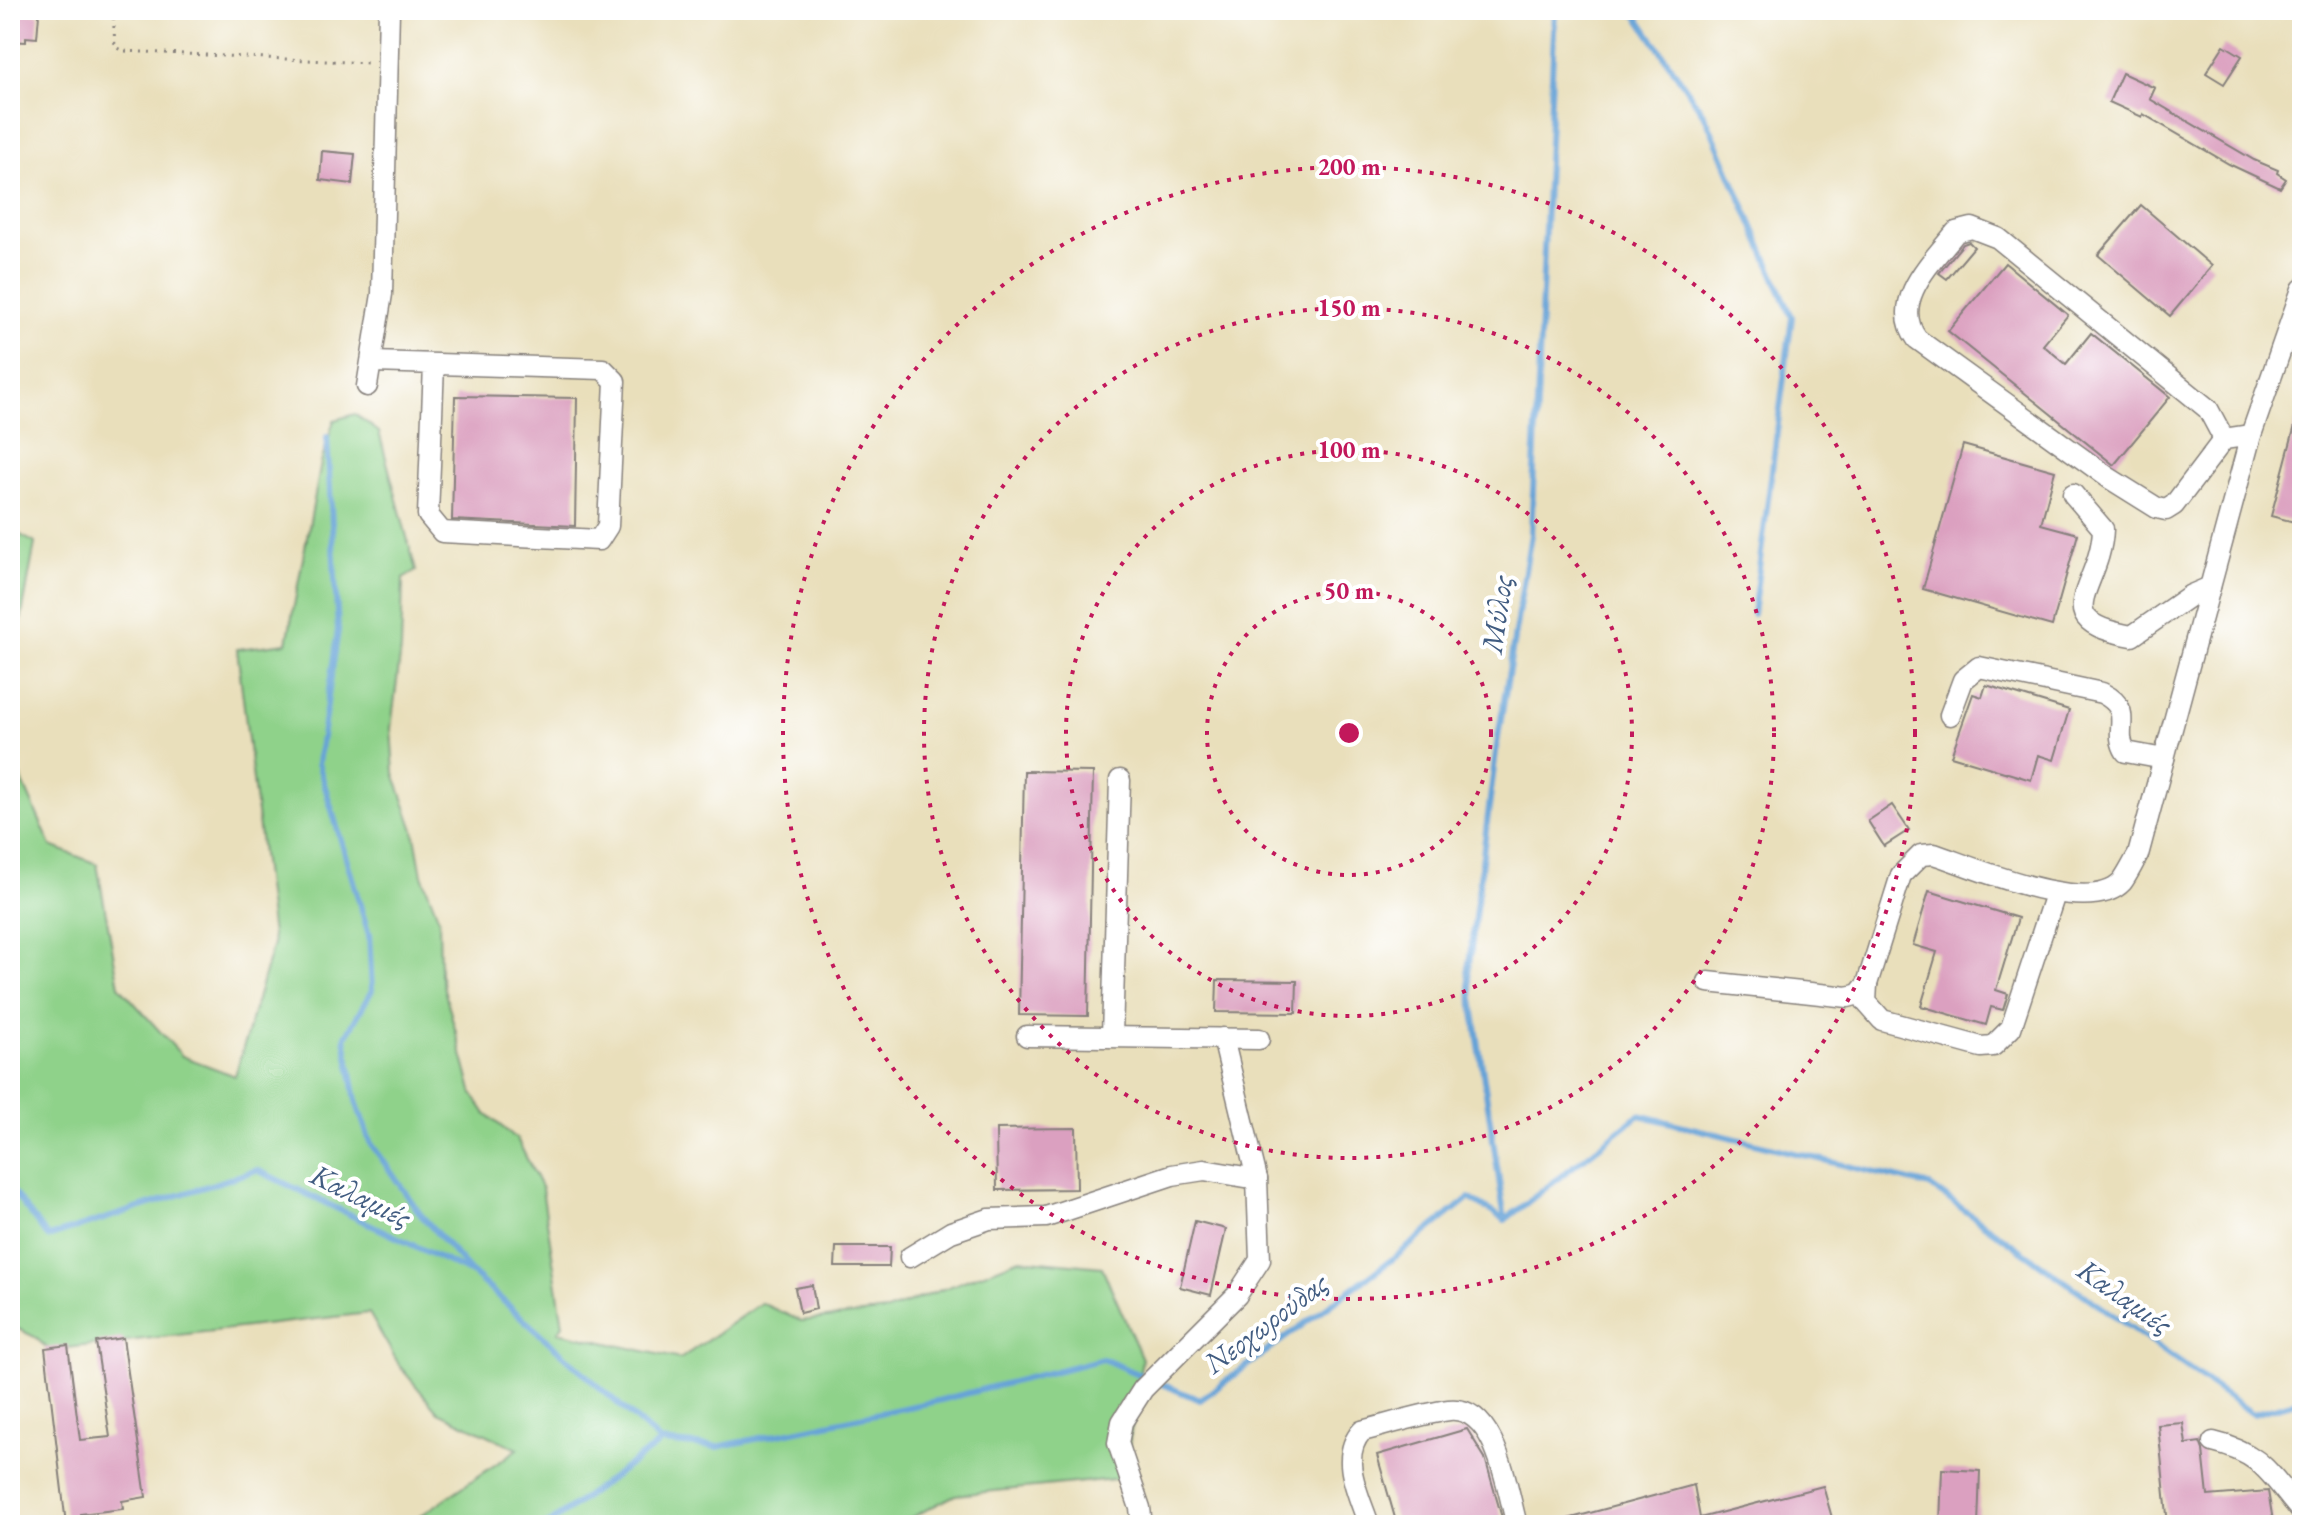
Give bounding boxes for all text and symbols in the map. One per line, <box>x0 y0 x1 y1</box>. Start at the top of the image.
text: 200 m <box>1317 151 1381 182</box>
text: 150 m <box>1317 292 1381 323</box>
text: 100 m <box>1317 434 1381 465</box>
water label: Μύλος <box>1471 572 1521 657</box>
text: 50 m <box>1324 575 1374 606</box>
centre of rings <box>1335 719 1363 747</box>
water label: Καλαμιές <box>304 1154 418 1237</box>
water label: Καλαμιές <box>2069 1249 2181 1344</box>
water label: Νεοχωρούδας <box>1195 1263 1336 1383</box>

